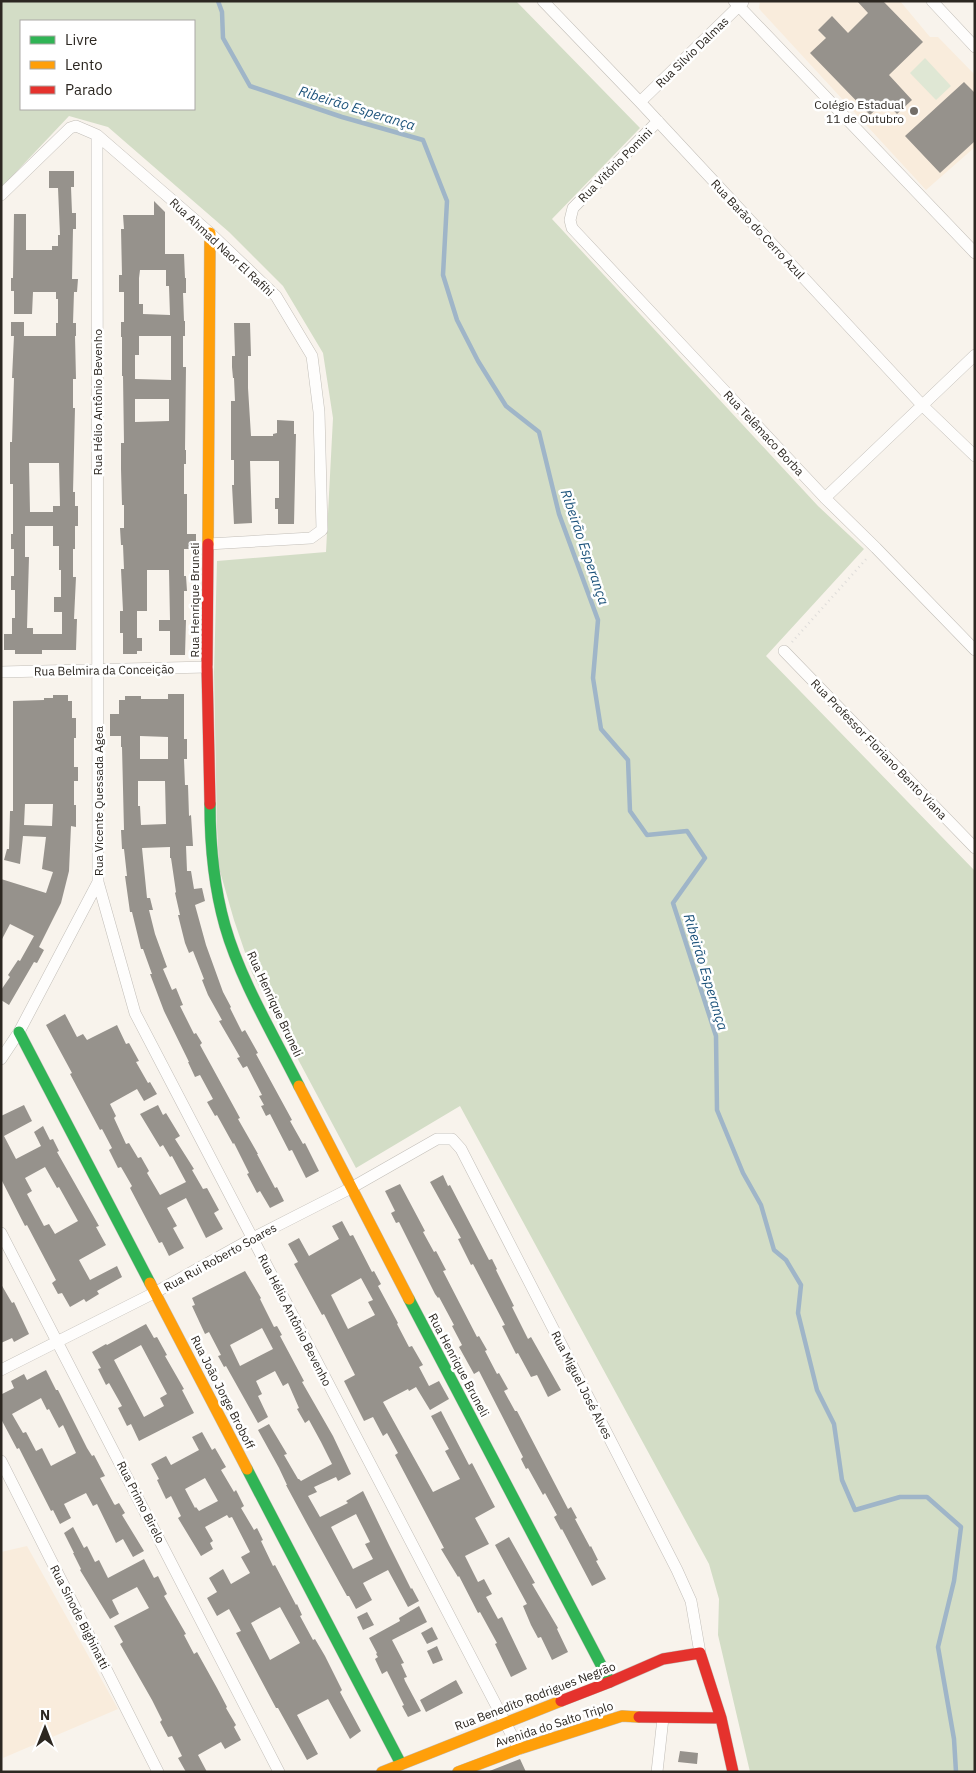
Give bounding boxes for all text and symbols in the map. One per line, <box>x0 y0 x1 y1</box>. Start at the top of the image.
street label: Rua Silvio Dalmas <box>652 13 732 91</box>
legend <box>20 20 195 110</box>
text: Livre <box>65 30 97 49</box>
text: Lento <box>65 55 103 74</box>
text: Parado <box>65 80 113 99</box>
water label: Ribeirão Esperança <box>297 82 417 134</box>
place label: Colégio Estadual 11 de Outubro <box>814 97 904 126</box>
marker: Colégio Estadual 11 de Outubro <box>908 105 920 117</box>
street label: Rua Vitório Pomini <box>575 125 655 205</box>
street label: Rua Barão do Cerro Azul <box>708 176 808 282</box>
street label: Rua Ahmad Naor El Rafihi <box>167 195 277 299</box>
street label: Rua Hélio Antônio Bevenho <box>90 328 105 475</box>
street label: Rua Telêmaco Borba <box>721 387 808 479</box>
water label: Ribeirão Esperança <box>557 487 613 607</box>
street label: Rua Henrique Bruneli <box>187 543 202 657</box>
street label: Rua Belmira da Conceição <box>34 661 175 679</box>
street label: Rua Professor Floriano Bento Viana <box>808 676 951 823</box>
street label: Rua Vicente Quessada Agea <box>91 725 106 876</box>
water label: Ribeirão Esperança <box>680 912 732 1032</box>
street label: Rua Henrique Bruneli <box>244 949 306 1059</box>
street label: Rua Rui Roberto Soares <box>161 1220 279 1294</box>
street label: Rua Hélio Antônio Bevenho <box>255 1251 335 1389</box>
street label: Rua Henrique Bruneli <box>425 1311 493 1419</box>
street label: Rua Miguel José Alves <box>548 1328 616 1442</box>
street label: Rua João Jorge Broboff <box>188 1333 258 1451</box>
street label: Rua Primo Birelo <box>114 1458 168 1546</box>
street label: Rua Sinode Bighinatti <box>47 1562 113 1672</box>
street label: Rua Benedito Rodrigues Negrão <box>452 1658 618 1734</box>
street label: Avenida do Salto Triplo <box>493 1698 615 1750</box>
north arrow <box>20 1703 70 1753</box>
text: N <box>40 1706 50 1724</box>

